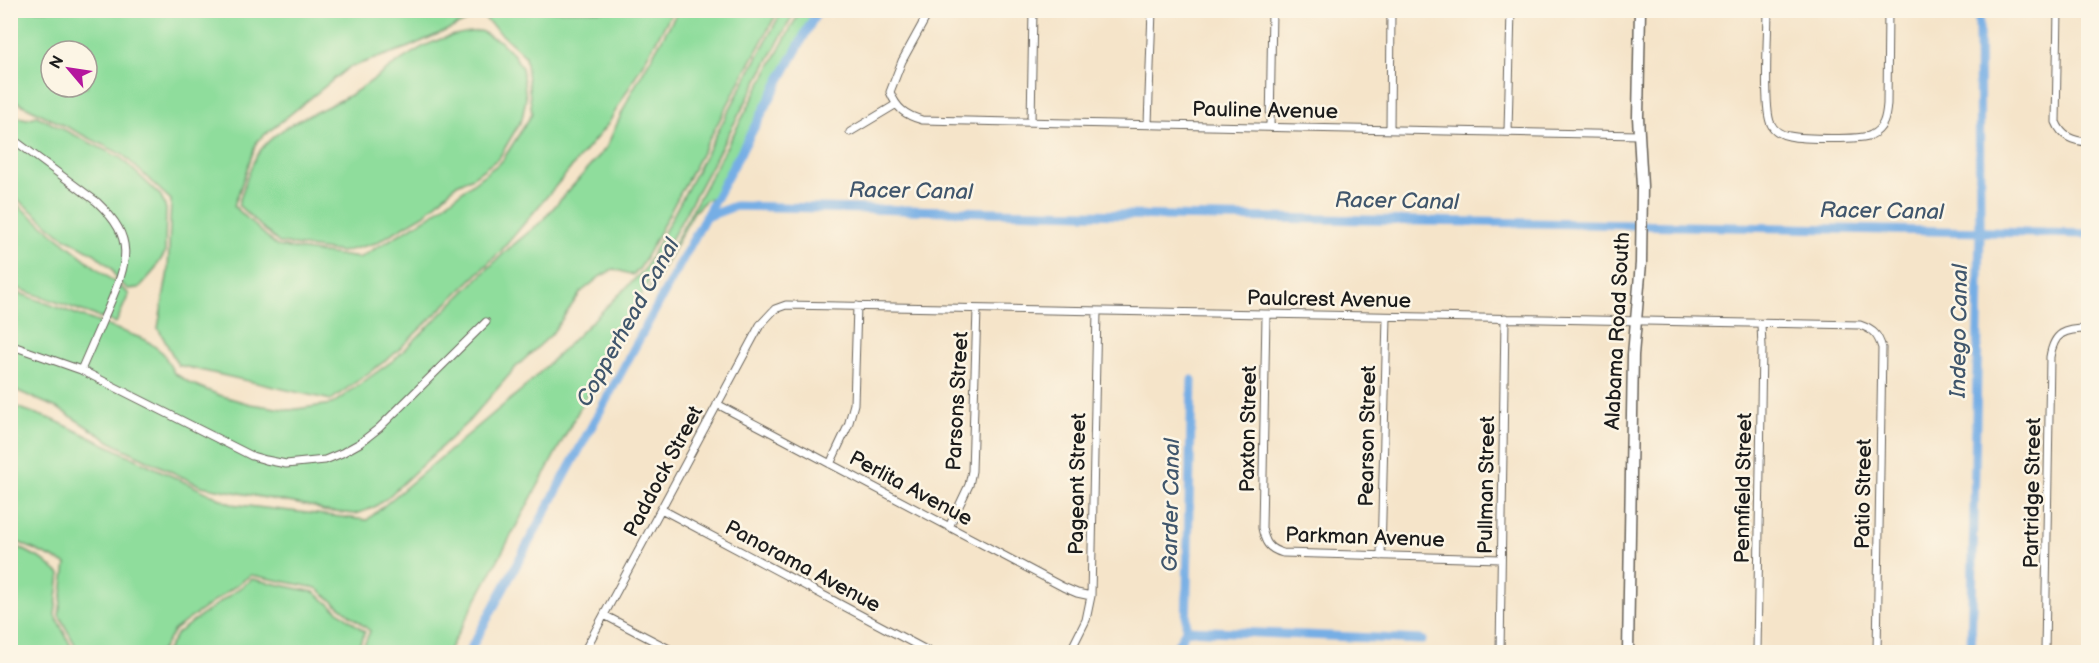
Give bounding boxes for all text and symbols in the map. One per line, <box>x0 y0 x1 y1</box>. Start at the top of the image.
north arrow <box>39 39 99 99</box>
text: N <box>46 53 68 72</box>
street label: Pauline Avenue <box>1192 97 1338 124</box>
water label: Racer Canal <box>849 177 974 206</box>
water label: Racer Canal <box>1335 187 1460 216</box>
water label: Racer Canal <box>1820 197 1945 226</box>
street label: Alabama Road South <box>1600 231 1635 431</box>
water label: Copperhead Canal <box>571 233 686 412</box>
water label: Indego Canal <box>1945 263 1974 399</box>
street label: Paulcrest Avenue <box>1247 286 1411 313</box>
street label: Parsons Street <box>941 330 974 471</box>
street label: Paxton Street <box>1235 365 1262 493</box>
street label: Pearson Street <box>1354 365 1381 507</box>
street label: Paddock Street <box>618 401 709 541</box>
street label: Pageant Street <box>1064 412 1091 555</box>
street label: Pennfield Street <box>1730 412 1757 564</box>
street label: Pullman Street <box>1473 415 1500 554</box>
street label: Partridge Street <box>2019 417 2046 569</box>
water label: Garder Canal <box>1157 437 1186 572</box>
street label: Patio Street <box>1850 438 1877 549</box>
street label: Perlita Avenue <box>845 446 977 531</box>
street label: Panorama Avenue <box>721 515 885 618</box>
street label: Parkman Avenue <box>1285 522 1445 553</box>

